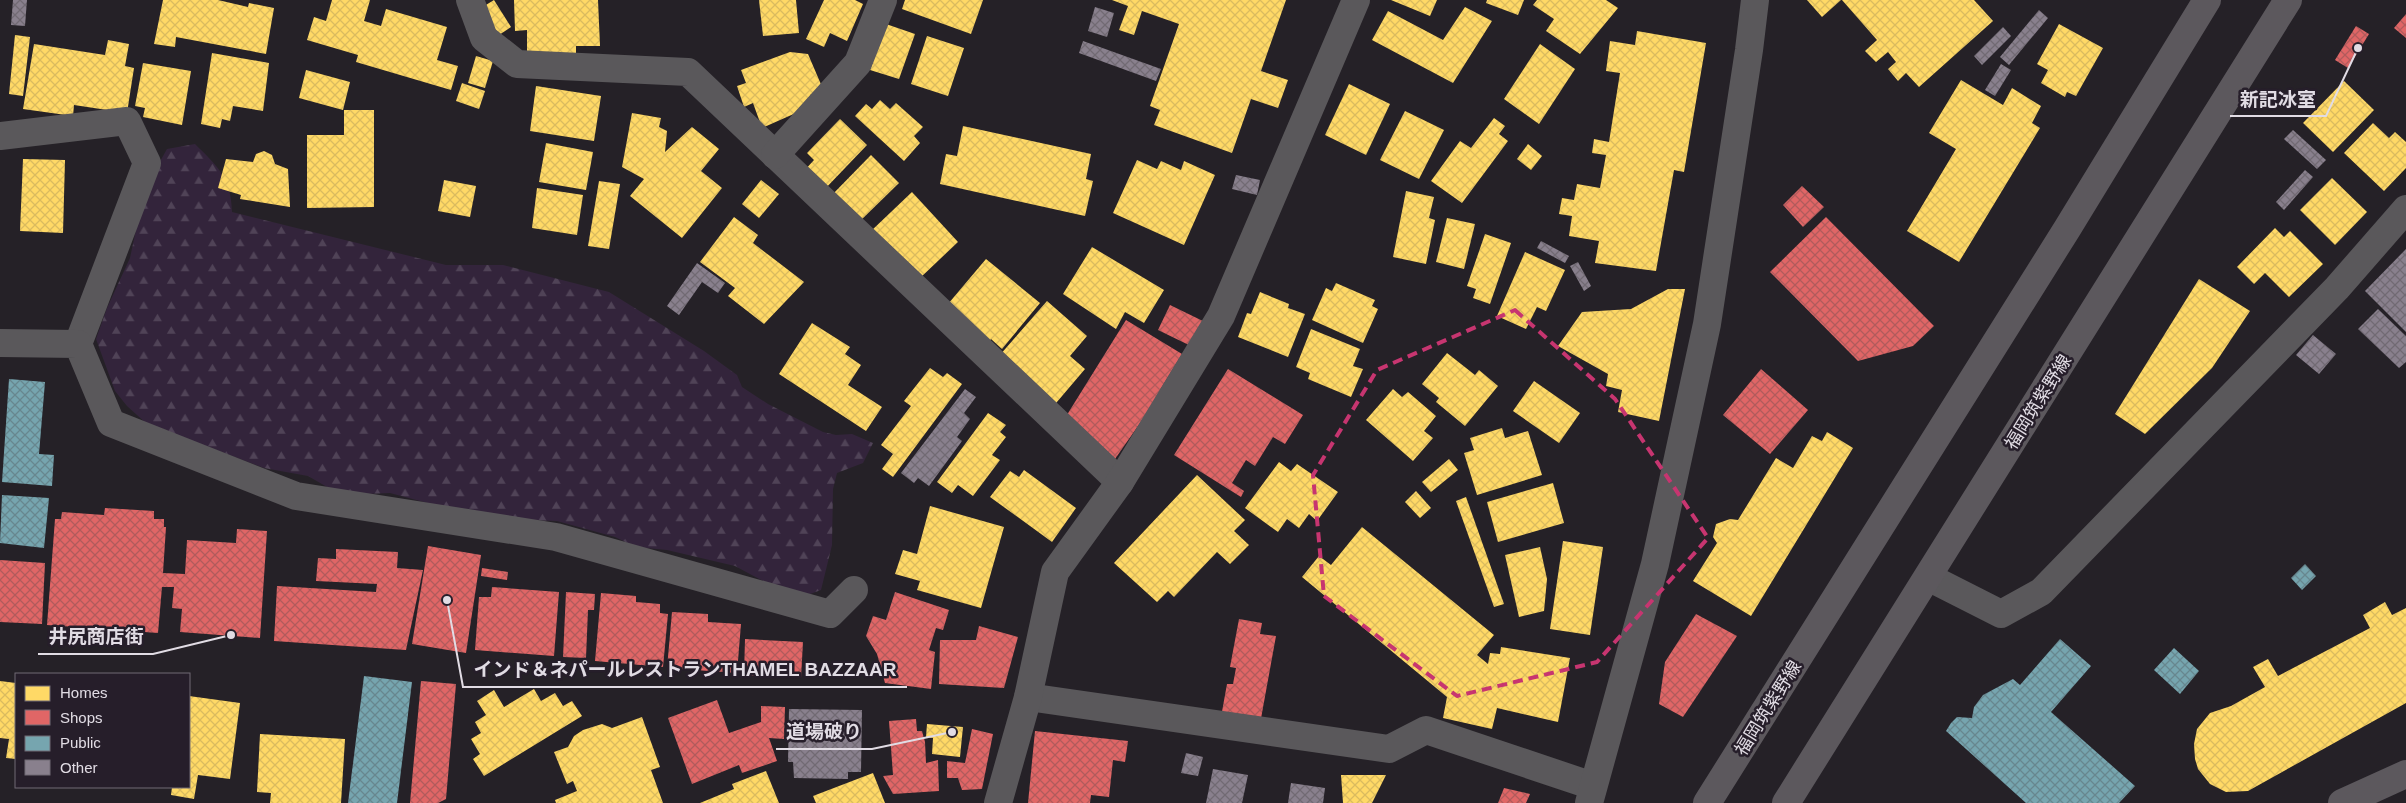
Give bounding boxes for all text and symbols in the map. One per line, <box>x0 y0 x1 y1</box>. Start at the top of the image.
callout: 新記冰室 <box>2230 82 2326 116</box>
text: 新記冰室 <box>2240 89 2316 110</box>
street label: 福岡筑紫野線 <box>2001 351 2075 453</box>
callout: 井尻商店街 <box>38 620 153 654</box>
text: 井尻商店街 <box>48 626 144 647</box>
callout: インド＆ネパールレストランTHAMEL BAZZAAR <box>463 653 907 687</box>
street label: 福岡筑紫野線 <box>1731 657 1805 759</box>
text: インド＆ネパールレストランTHAMEL BAZZAAR <box>474 659 897 680</box>
legend <box>15 673 190 788</box>
text: Homes <box>60 684 108 701</box>
text: Shops <box>60 709 103 726</box>
callout: 道場破り <box>776 715 872 749</box>
text: 道場破り <box>786 721 862 742</box>
text: Public <box>60 734 101 751</box>
text: Other <box>60 759 98 776</box>

